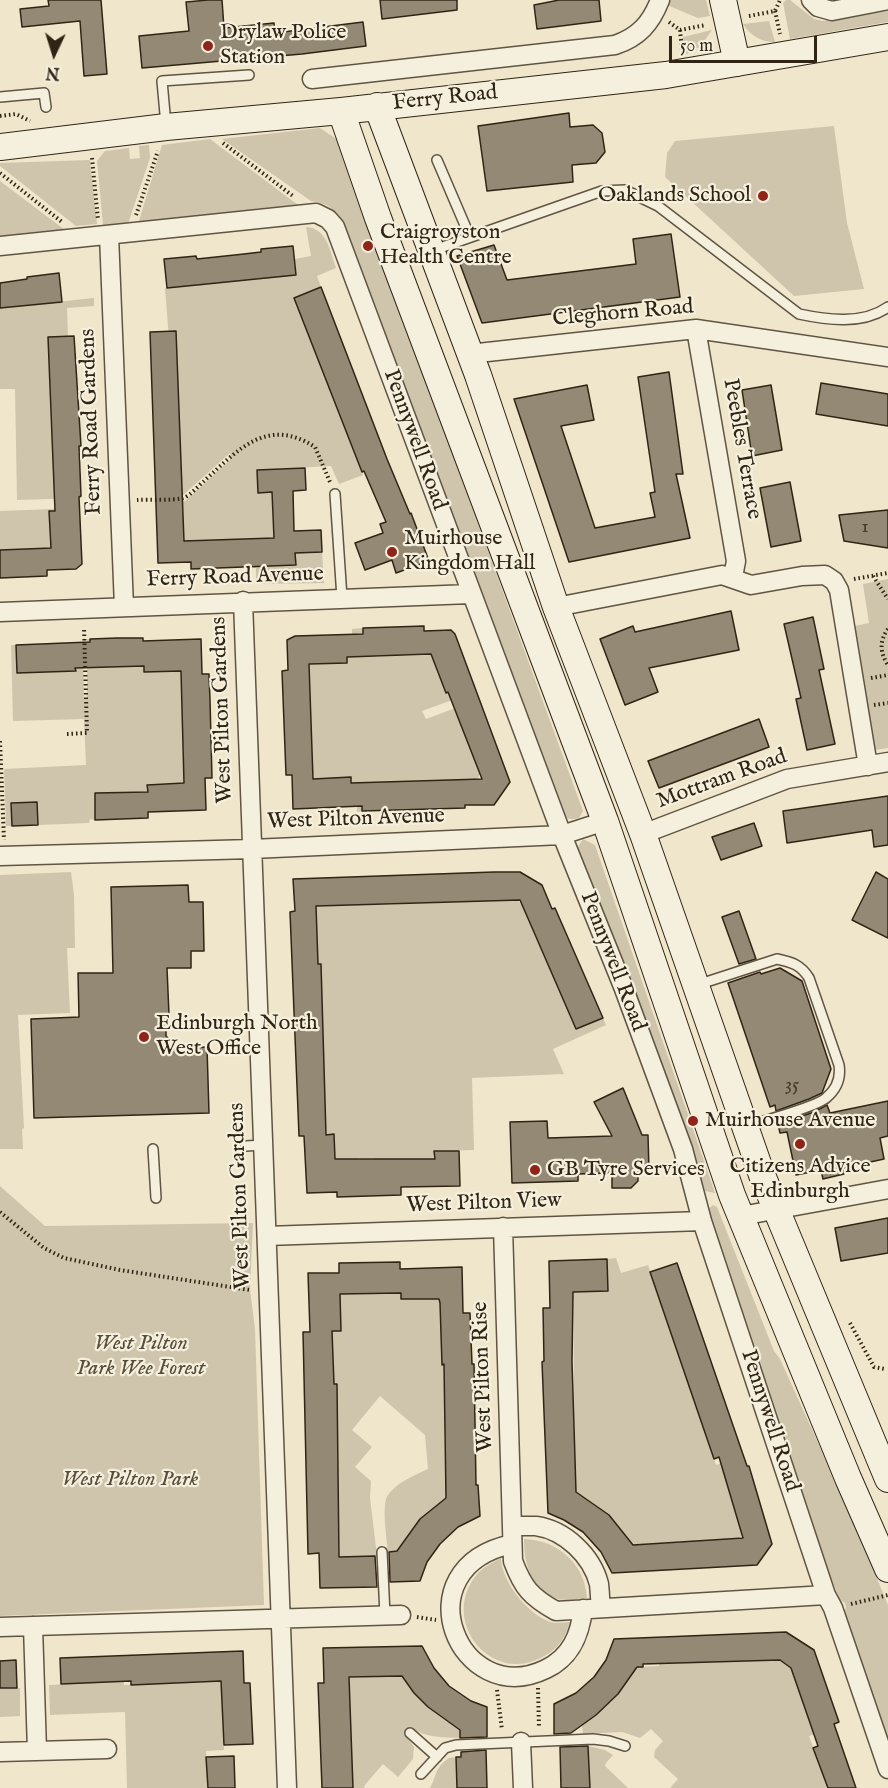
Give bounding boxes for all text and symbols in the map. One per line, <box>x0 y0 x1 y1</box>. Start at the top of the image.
place label: Drylaw Police Station <box>220 20 346 72</box>
north arrow <box>24 24 84 84</box>
scale bar <box>672 24 820 62</box>
text: 50 m <box>680 35 713 58</box>
marker: Drylaw Police Station <box>201 39 215 53</box>
text: N <box>45 61 60 82</box>
street label: Ferry Road <box>391 80 499 118</box>
place label: Oaklands School <box>598 183 751 209</box>
marker: Oaklands School <box>756 189 770 203</box>
place label: Craigroyston Health Centre <box>380 220 511 272</box>
marker: Craigroyston Health Centre <box>361 239 375 253</box>
street label: Cleghorn Road <box>551 295 695 333</box>
street label: Ferry Road Gardens <box>76 328 108 516</box>
street label: Pennywell Road <box>376 366 452 514</box>
street label: Peebles Terrace <box>716 377 766 521</box>
house number: 1 <box>861 516 869 540</box>
place label: Muirhouse Kingdom Hall <box>404 526 535 578</box>
marker: Muirhouse Kingdom Hall <box>385 545 399 559</box>
street label: Ferry Road Avenue <box>146 562 324 594</box>
street label: West Pilton Gardens <box>207 616 239 804</box>
street label: Mottram Road <box>653 744 791 816</box>
street label: West Pilton Avenue <box>267 804 445 836</box>
street label: Pennywell Road <box>573 888 651 1036</box>
place label: Edinburgh North West Office <box>156 1011 318 1062</box>
marker: Edinburgh North West Office <box>137 1030 151 1044</box>
house number: 35 <box>785 1074 799 1098</box>
street label: West Pilton Gardens <box>225 1102 257 1290</box>
place label: Muirhouse Avenue <box>705 1108 875 1134</box>
marker: Muirhouse Avenue <box>686 1114 700 1128</box>
marker: Citizens Advice Edinburgh <box>793 1137 807 1151</box>
place label: Citizens Advice Edinburgh <box>729 1154 871 1206</box>
place label: GB Tyre Services <box>547 1157 705 1183</box>
marker: GB Tyre Services <box>528 1163 542 1177</box>
street label: West Pilton View <box>406 1188 562 1220</box>
street label: West Pilton Rise <box>468 1301 500 1453</box>
park label: West Pilton Park Wee Forest <box>77 1331 205 1382</box>
street label: Pennywell Road <box>734 1347 804 1495</box>
park label: West Pilton Park <box>62 1467 198 1493</box>

